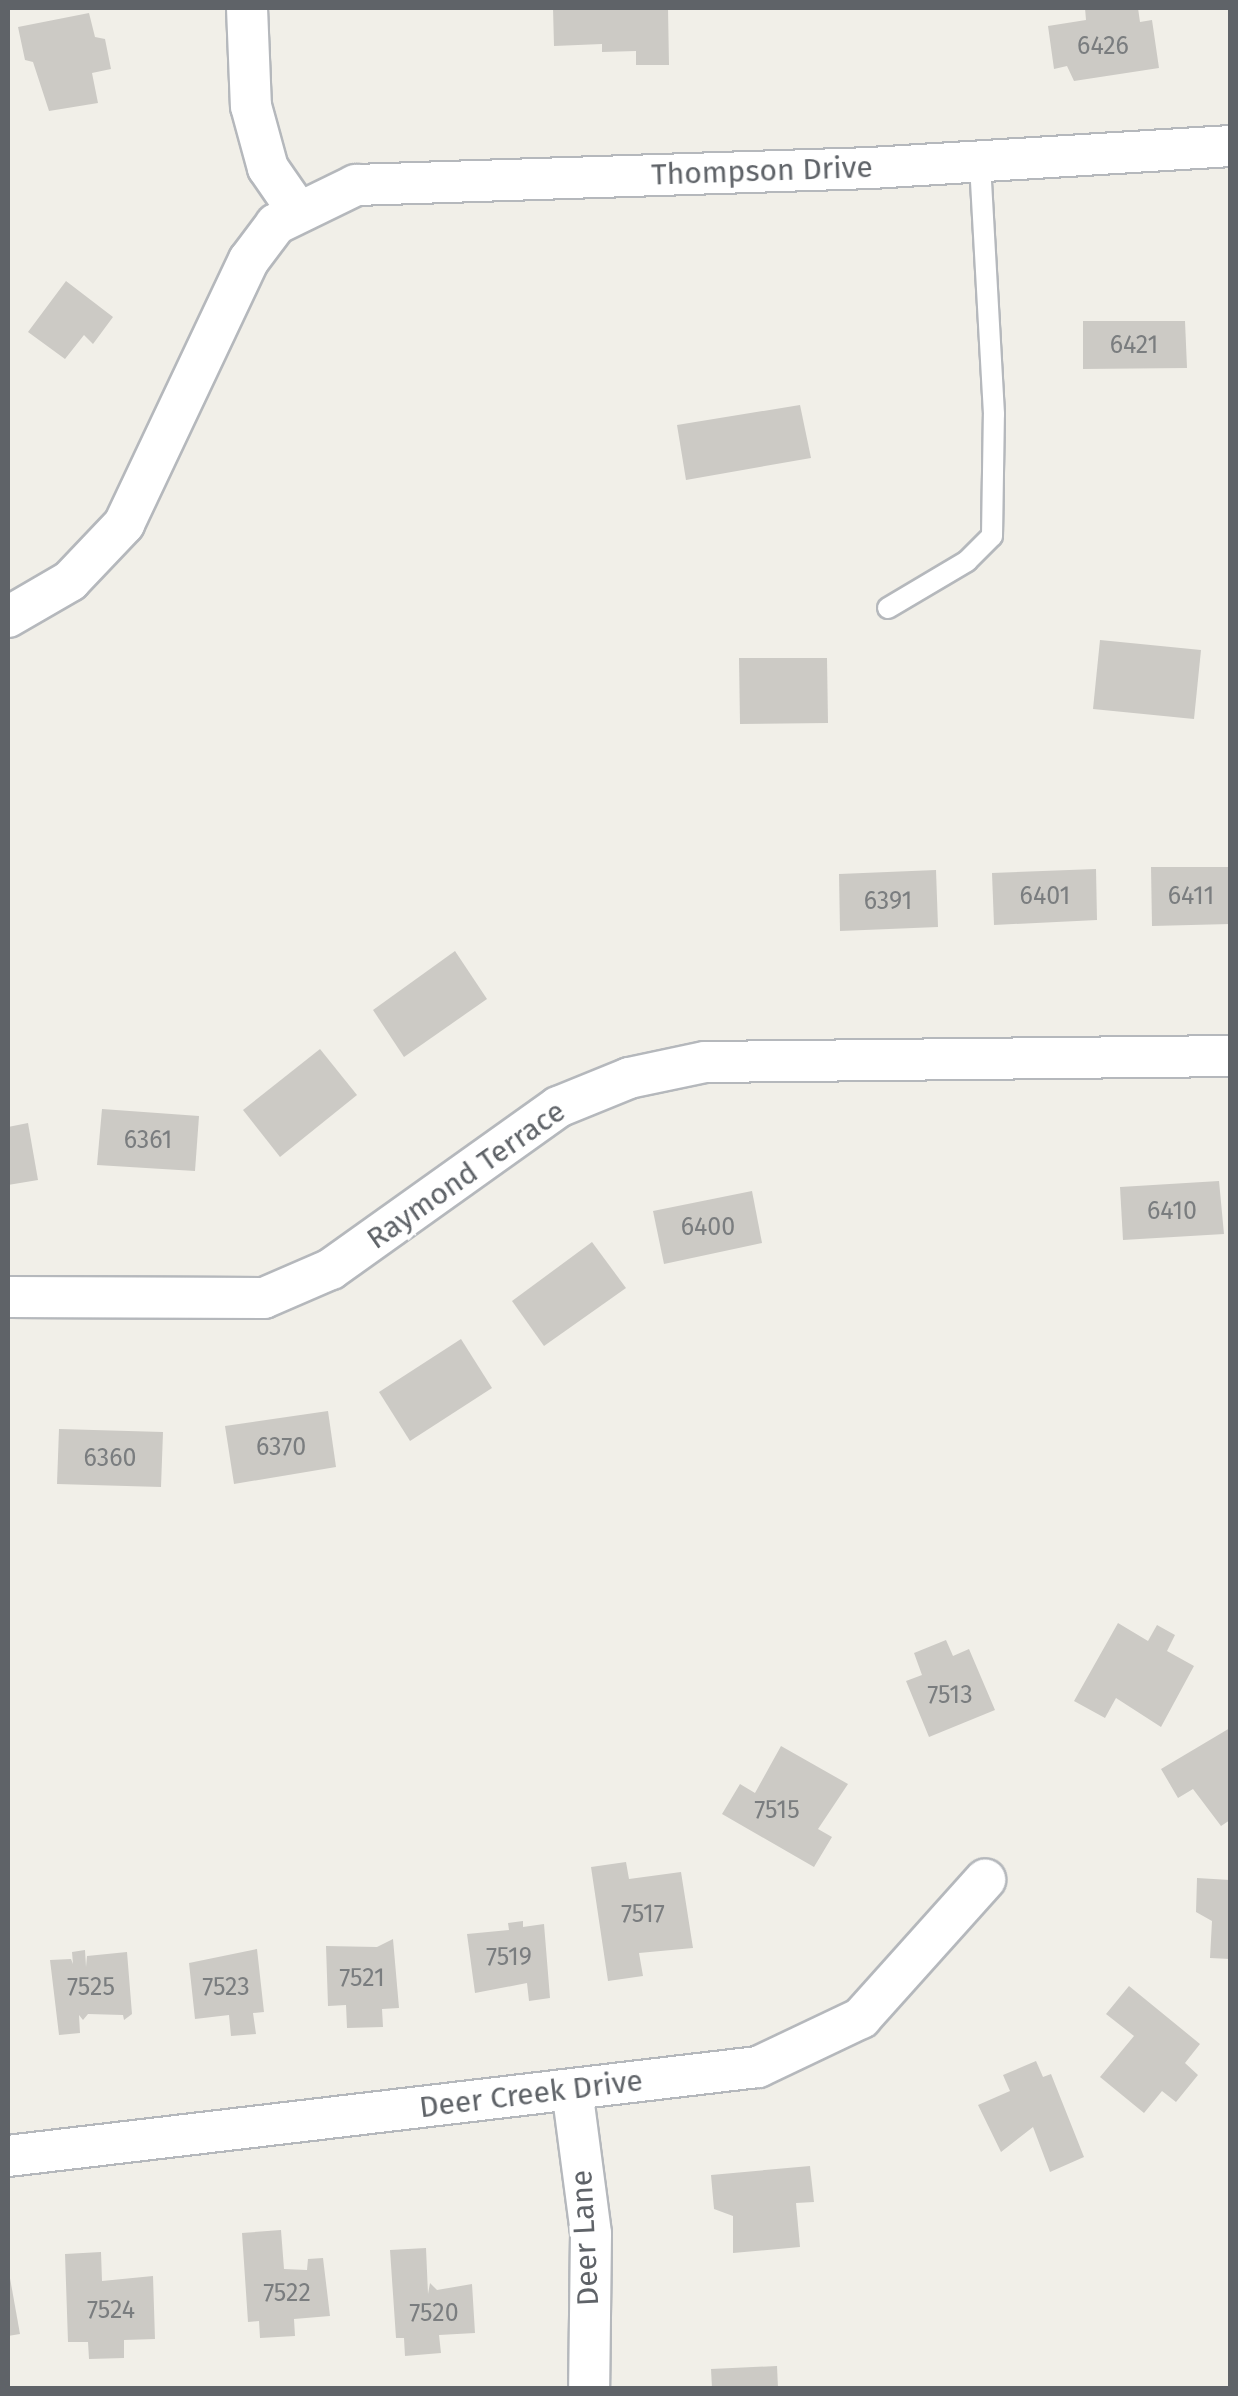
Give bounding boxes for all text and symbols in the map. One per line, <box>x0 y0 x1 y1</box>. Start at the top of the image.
house number: 6426 <box>1077 31 1129 61</box>
street label: Thompson Drive <box>651 149 873 193</box>
house number: 6421 <box>1110 330 1158 360</box>
house number: 6401 <box>1020 881 1070 911</box>
house number: 6411 <box>1168 881 1214 911</box>
house number: 6391 <box>864 886 912 916</box>
street label: Raymond Terrace <box>360 1093 572 1257</box>
house number: 6361 <box>124 1125 172 1155</box>
house number: 6410 <box>1147 1196 1197 1226</box>
house number: 6400 <box>681 1212 735 1242</box>
house number: 6370 <box>256 1432 306 1462</box>
house number: 6360 <box>84 1443 136 1473</box>
house number: 7513 <box>927 1680 973 1710</box>
house number: 7515 <box>754 1795 800 1825</box>
house number: 7517 <box>621 1899 665 1929</box>
house number: 7519 <box>486 1942 532 1972</box>
house number: 7521 <box>339 1963 385 1993</box>
house number: 7525 <box>67 1972 115 2002</box>
house number: 7523 <box>202 1972 250 2002</box>
street label: Deer Creek Drive <box>417 2062 645 2126</box>
street label: Deer Lane <box>563 2169 607 2307</box>
house number: 7522 <box>263 2278 311 2308</box>
house number: 7524 <box>87 2295 135 2325</box>
house number: 7520 <box>409 2298 459 2328</box>

